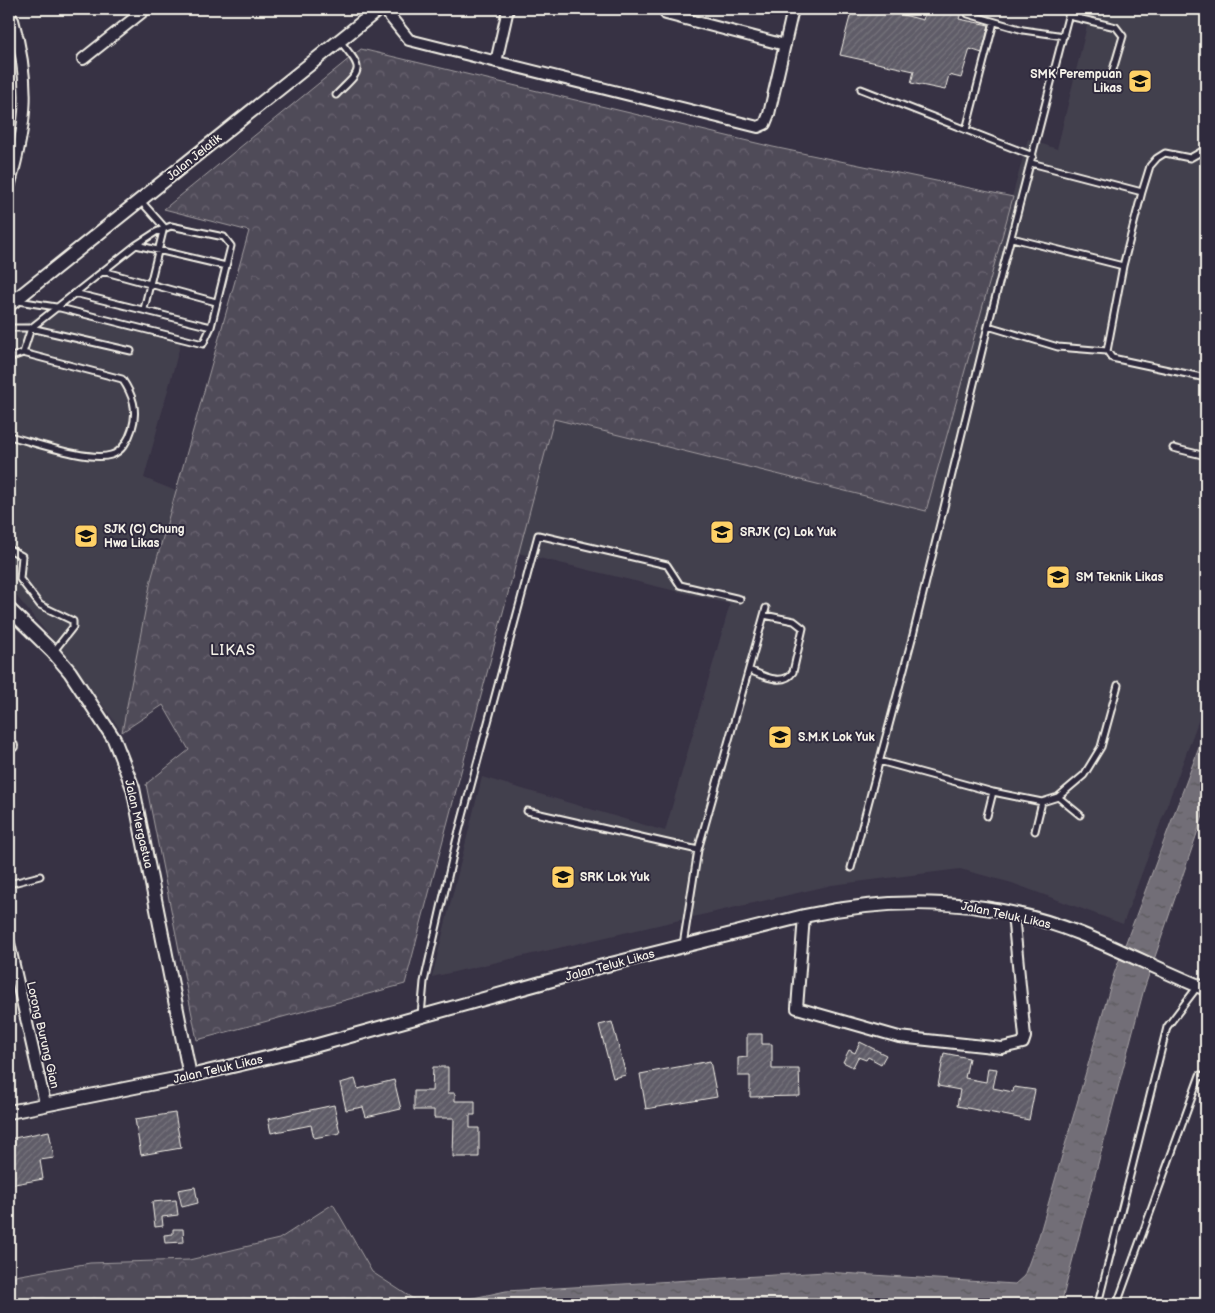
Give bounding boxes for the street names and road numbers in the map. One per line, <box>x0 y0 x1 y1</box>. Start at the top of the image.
street label: Jalan Jelatik <box>164 131 225 184</box>
street label: Jalan Mergastua <box>121 778 156 870</box>
street label: Jalan Teluk Likas <box>960 899 1052 932</box>
street label: Jalan Teluk Likas <box>564 946 656 985</box>
street label: Lorong Burung Gian <box>23 980 62 1090</box>
street label: Jalan Teluk Likas <box>172 1052 264 1087</box>

